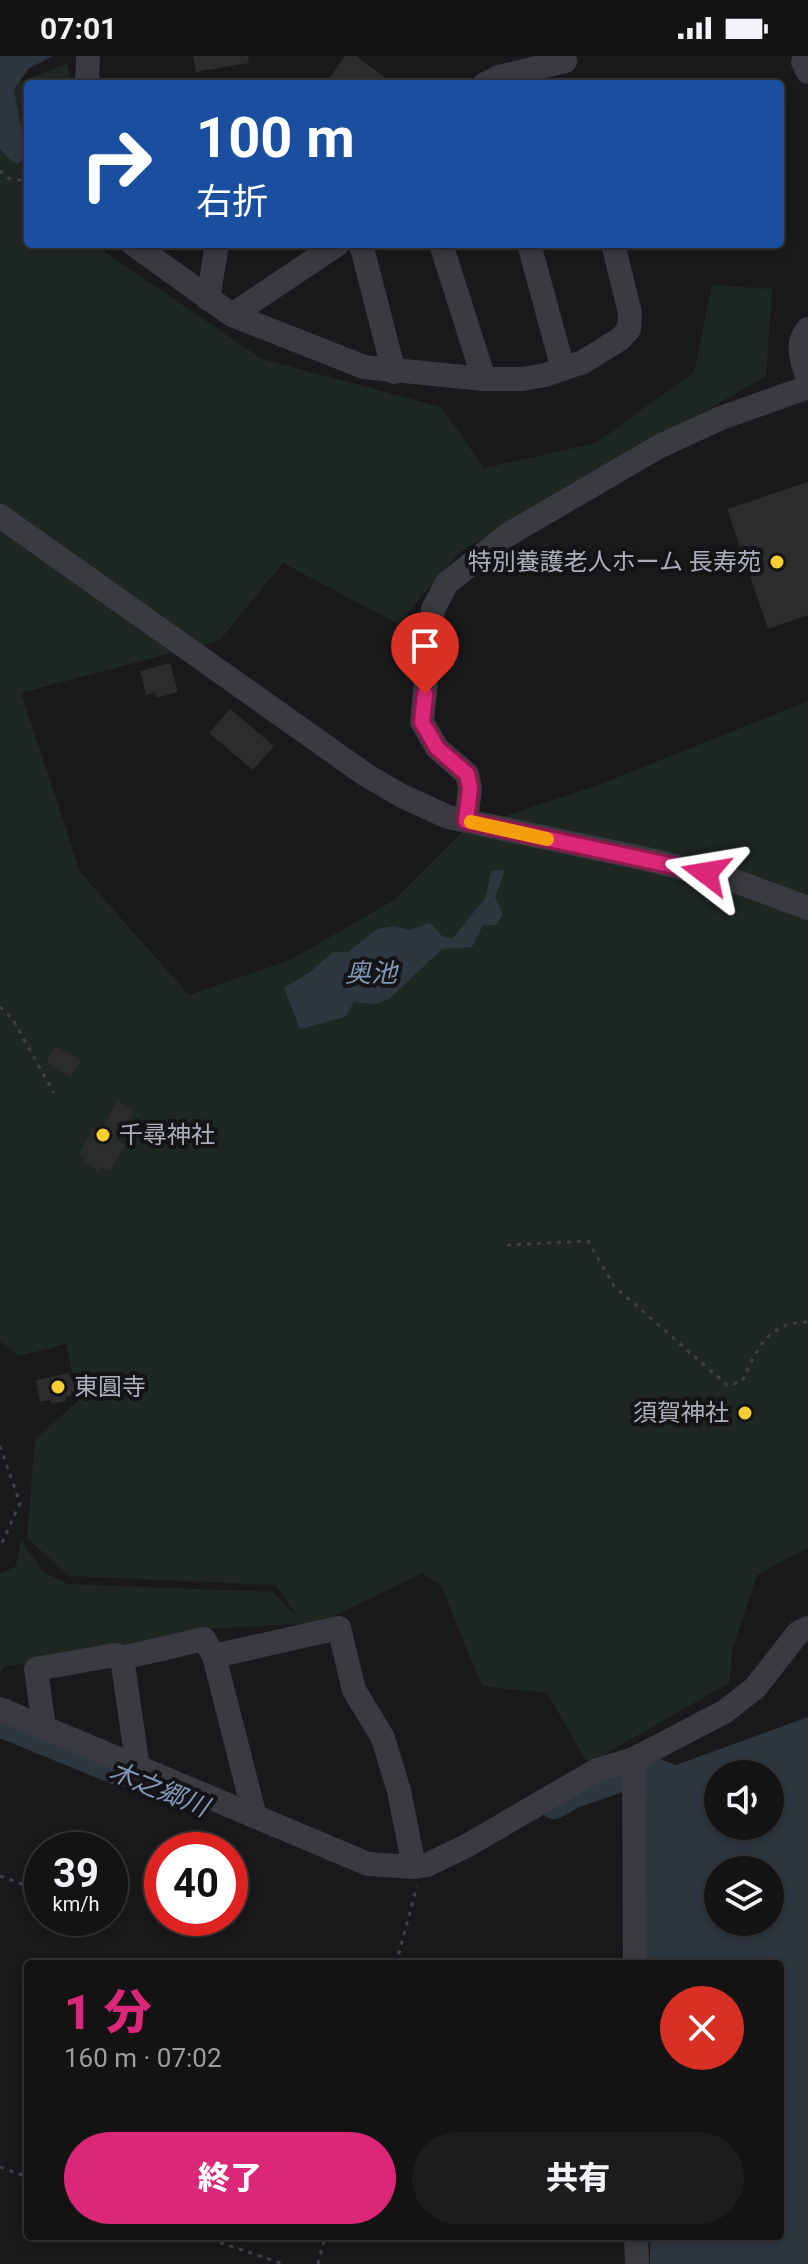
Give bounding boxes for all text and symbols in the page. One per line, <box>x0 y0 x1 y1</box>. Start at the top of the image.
text: 07:01 <box>40 11 117 46</box>
text: 100 m <box>196 105 355 171</box>
icon: right <box>64 112 168 216</box>
text: 右折 <box>196 181 268 223</box>
place label: 特別養護老人ホーム 長寿苑 <box>468 548 761 576</box>
marker: 特別養護老人ホーム 長寿苑 <box>768 553 786 571</box>
pin <box>391 612 459 694</box>
icon: arrive <box>403 624 447 668</box>
position arrow <box>664 831 748 915</box>
water label: 奥池 <box>345 958 400 988</box>
place label: 千尋神社 <box>119 1121 215 1149</box>
marker: 千尋神社 <box>94 1126 112 1144</box>
place label: 東圓寺 <box>74 1373 146 1401</box>
marker: 東圓寺 <box>49 1378 67 1396</box>
place label: 須賀神社 <box>633 1399 729 1427</box>
marker: 須賀神社 <box>736 1404 754 1422</box>
water label: 木之郷川 <box>105 1756 216 1824</box>
map controls <box>704 1760 784 1936</box>
button: sound <box>704 1760 784 1840</box>
speed limit sign: 40 <box>144 1832 248 1936</box>
text: 39 <box>53 1850 99 1897</box>
button: layers <box>704 1856 784 1936</box>
text: km/h <box>53 1892 99 1916</box>
text: 1 分 <box>64 1984 152 2041</box>
button: close <box>660 1986 744 2070</box>
text: 160 m · 07:02 <box>64 2043 222 2073</box>
button: 終了 <box>64 2132 396 2224</box>
button: 共有 <box>412 2132 744 2224</box>

